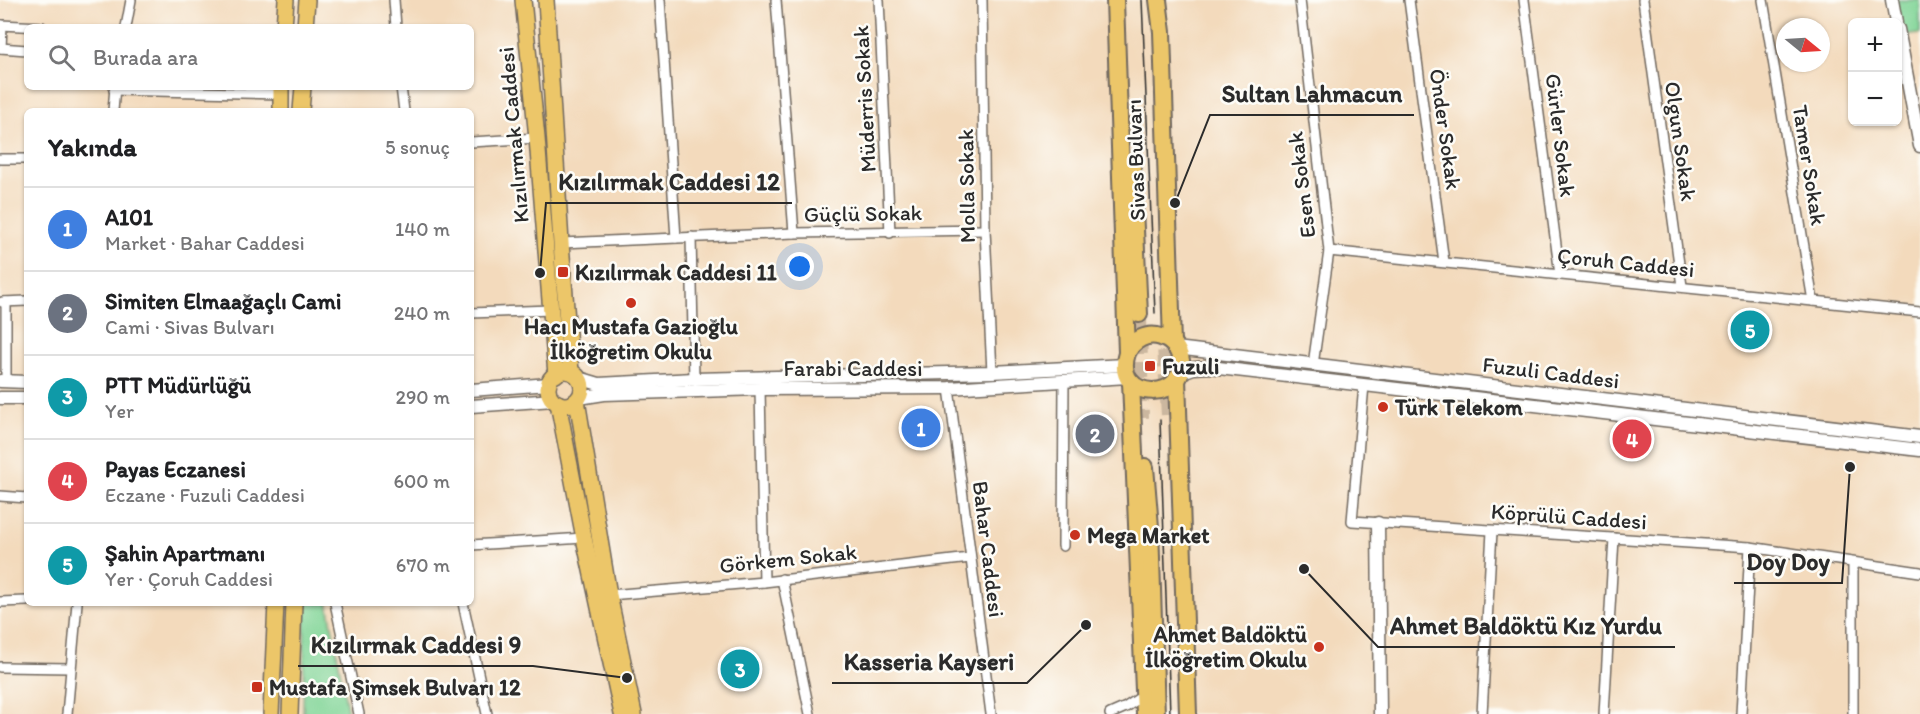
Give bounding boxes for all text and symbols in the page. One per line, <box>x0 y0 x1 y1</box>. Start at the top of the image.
north arrow <box>1776 18 1830 72</box>
map controls <box>1848 18 1902 126</box>
button: + <box>1848 18 1902 72</box>
search box <box>24 24 474 90</box>
street label: Müderris Sokak <box>847 24 882 173</box>
icon: search <box>45 41 78 74</box>
text: Burada ara <box>93 44 198 71</box>
street label: Kızılırmak Caddesi <box>492 46 535 224</box>
street label: Önder Sokak <box>1424 67 1467 191</box>
street label: Gürler Sokak <box>1540 72 1581 198</box>
button: − <box>1848 72 1902 126</box>
callout: Sultan Lahmacun <box>1210 73 1414 115</box>
text: Sultan Lahmacun <box>1222 79 1403 108</box>
street label: Olgun Sokak <box>1659 80 1702 203</box>
street label: Sivas Bulvarı <box>1120 99 1151 221</box>
street label: Tamer Sokak <box>1787 103 1832 228</box>
street label: Molla Sokak <box>952 128 981 243</box>
street label: Esen Sokak <box>1282 130 1321 240</box>
text: Yakında <box>48 131 137 163</box>
text: 5 sonuç <box>385 135 450 159</box>
callout: Kızılırmak Caddesi 12 <box>546 161 792 203</box>
text: Kızılırmak Caddesi 12 <box>558 167 780 196</box>
street label: Güçlü Sokak <box>804 199 923 228</box>
text: A101 <box>105 204 153 231</box>
text: 1 <box>63 217 72 241</box>
text: 140 m <box>395 217 450 241</box>
text: Market · Bahar Caddesi <box>105 231 305 255</box>
street label: Çoruh Caddesi <box>1556 242 1696 283</box>
your location <box>785 252 814 281</box>
place label: Kızılırmak Caddesi 11 <box>575 259 778 286</box>
marker: Kızılırmak Caddesi 11 <box>556 265 570 279</box>
text: Simiten Elmaağaçlı Cami <box>105 288 341 315</box>
marker: Hacı Mustafa Gazioğlu İlköğretim Okulu <box>624 296 638 310</box>
text: 2 <box>62 301 73 325</box>
text: 240 m <box>394 301 450 325</box>
pin: 5 <box>1730 308 1770 352</box>
place label: Hacı Mustafa Gazioğlu İlköğretim Okulu <box>524 313 739 365</box>
text: Cami · Sivas Bulvarı <box>105 315 275 339</box>
street label: Fuzuli Caddesi <box>1481 351 1621 394</box>
place label: Fuzuli <box>1162 353 1219 380</box>
street label: Farabi Caddesi <box>783 355 923 382</box>
marker: Fuzuli <box>1143 359 1157 373</box>
text: PTT Müdürlüğü <box>105 372 251 399</box>
text: 3 <box>62 385 73 409</box>
text: 290 m <box>395 385 450 409</box>
place label: Türk Telekom <box>1394 394 1523 421</box>
text: Yer <box>105 399 134 423</box>
marker: Türk Telekom <box>1376 400 1390 414</box>
pin: 1 <box>902 406 940 450</box>
pin: 2 <box>1076 412 1114 456</box>
pin: 4 <box>1612 416 1652 462</box>
text: Payas Eczanesi <box>105 456 246 483</box>
text: 4 <box>61 469 74 493</box>
text: 600 m <box>393 469 450 493</box>
street label: Bahar Caddesi <box>967 479 1010 619</box>
text: Eczane · Fuzuli Caddesi <box>105 483 305 507</box>
street label: Köprülü Caddesi <box>1490 498 1648 535</box>
place label: Mega Market <box>1087 522 1210 549</box>
marker: Mega Market <box>1068 528 1082 542</box>
street label: Görkem Sokak <box>718 538 858 579</box>
text: Şahin Apartmanı <box>105 540 265 567</box>
callout: Doy Doy <box>1734 541 1842 583</box>
text: Doy Doy <box>1746 547 1830 577</box>
text: 5 <box>62 553 73 577</box>
text: 670 m <box>396 553 450 577</box>
text: Yer · Çoruh Caddesi <box>105 567 273 591</box>
callout: Ahmet Baldöktü Kız Yurdu <box>1378 605 1675 647</box>
text: Ahmet Baldöktü Kız Yurdu <box>1389 611 1663 640</box>
place label: Ahmet Baldöktü İlköğretim Okulu <box>1145 621 1308 673</box>
callout: Kızılırmak Caddesi 9 <box>298 624 533 666</box>
text: Kızılırmak Caddesi 9 <box>311 630 521 659</box>
marker: Ahmet Baldöktü İlköğretim Okulu <box>1312 640 1326 654</box>
callout: Kasseria Kayseri <box>832 641 1027 683</box>
pin: 3 <box>720 646 760 692</box>
text: Kasseria Kayseri <box>844 647 1014 677</box>
place label: Mustafa Şimsek Bulvarı 12 <box>269 674 521 701</box>
marker: Mustafa Şimsek Bulvarı 12 <box>250 680 264 694</box>

